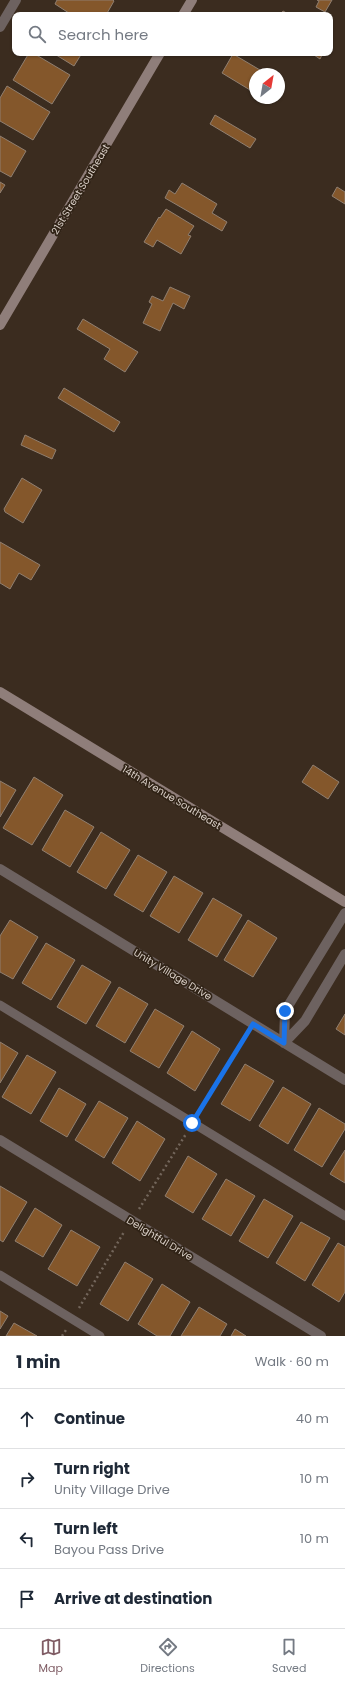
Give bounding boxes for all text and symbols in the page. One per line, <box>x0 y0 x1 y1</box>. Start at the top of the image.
search box <box>12 12 333 56</box>
icon: search <box>26 23 48 45</box>
text: Search here <box>58 24 148 45</box>
north arrow <box>249 68 285 104</box>
street label: 21st Street Southeast <box>47 141 114 237</box>
street label: 14th Avenue Southeast <box>119 762 224 833</box>
street label: Unity Village Drive <box>131 945 215 1004</box>
route end <box>276 1002 294 1020</box>
route start <box>183 1114 201 1132</box>
street label: Delightful Drive <box>124 1213 196 1264</box>
text: 1 min <box>16 1350 60 1374</box>
text: Walk · 60 m <box>255 1352 329 1371</box>
icon: ahead <box>16 1408 38 1430</box>
text: Continue <box>54 1408 125 1429</box>
text: 40 m <box>296 1409 329 1428</box>
text: Turn right <box>54 1458 130 1479</box>
icon: right <box>16 1468 38 1490</box>
text: 10 m <box>300 1469 329 1488</box>
text: Unity Village Drive <box>54 1480 170 1499</box>
text: Turn left <box>54 1518 118 1539</box>
icon: left <box>16 1528 38 1550</box>
text: 10 m <box>300 1529 329 1548</box>
text: Bayou Pass Drive <box>54 1540 164 1559</box>
icon: arrive <box>16 1588 38 1610</box>
text: Arrive at destination <box>54 1588 212 1609</box>
tab: Map <box>39 1636 63 1677</box>
tab: Directions <box>140 1636 195 1677</box>
tab: Saved <box>272 1636 306 1677</box>

